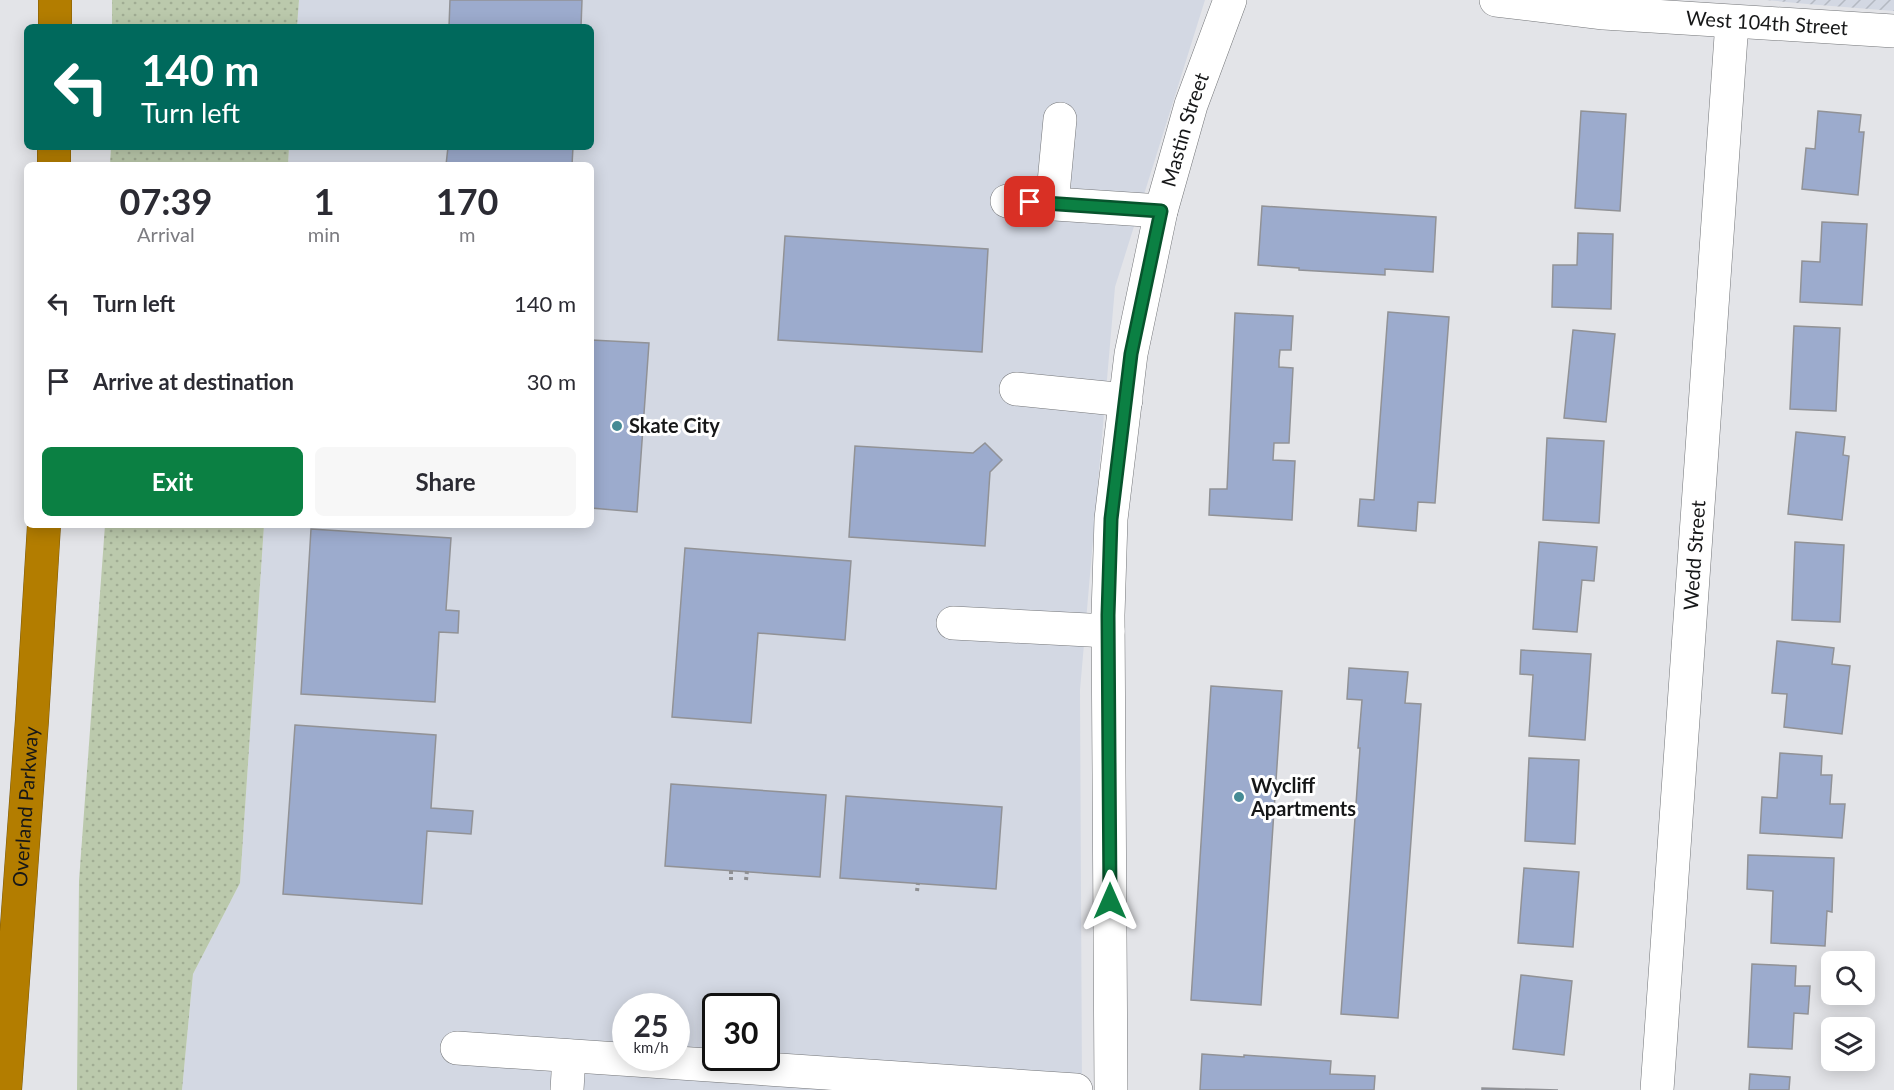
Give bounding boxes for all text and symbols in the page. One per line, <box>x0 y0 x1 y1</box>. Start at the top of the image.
street label: West 104th Street <box>1685 5 1849 39</box>
text: 140 m <box>141 45 259 95</box>
icon: left <box>42 48 120 126</box>
street label: Mastin Street <box>1155 69 1213 189</box>
text: Turn left <box>141 96 240 129</box>
pin <box>1004 176 1055 227</box>
text: 07:39 <box>120 179 212 223</box>
text: 1 <box>314 179 335 223</box>
text: 170 <box>436 179 498 223</box>
icon: arrive <box>1013 185 1046 218</box>
text: Arrival <box>137 222 195 246</box>
text: min <box>308 222 340 246</box>
text: m <box>459 222 475 246</box>
icon: left <box>42 287 75 320</box>
text: Turn left <box>93 290 175 317</box>
text: 140 m <box>514 290 576 317</box>
icon: arrive <box>42 365 75 398</box>
text: Arrive at destination <box>93 368 294 395</box>
text: 30 m <box>527 368 576 395</box>
place label: Skate City <box>629 413 720 437</box>
marker: Skate City <box>610 419 624 433</box>
button: Exit <box>42 447 303 516</box>
button: Share <box>315 447 576 516</box>
street label: Wedd Street <box>1678 499 1709 611</box>
street label: Overland Parkway <box>7 725 43 888</box>
place label: Wycliff Apartments <box>1250 773 1356 820</box>
marker: Wycliff Apartments <box>1232 790 1246 804</box>
position arrow <box>1078 869 1142 933</box>
map controls <box>1821 951 1875 1071</box>
button: search <box>1821 951 1875 1005</box>
speed limit sign: 30 <box>702 993 780 1071</box>
text: 25 <box>634 1007 668 1043</box>
button: layers <box>1821 1017 1875 1071</box>
text: km/h <box>633 1038 669 1056</box>

